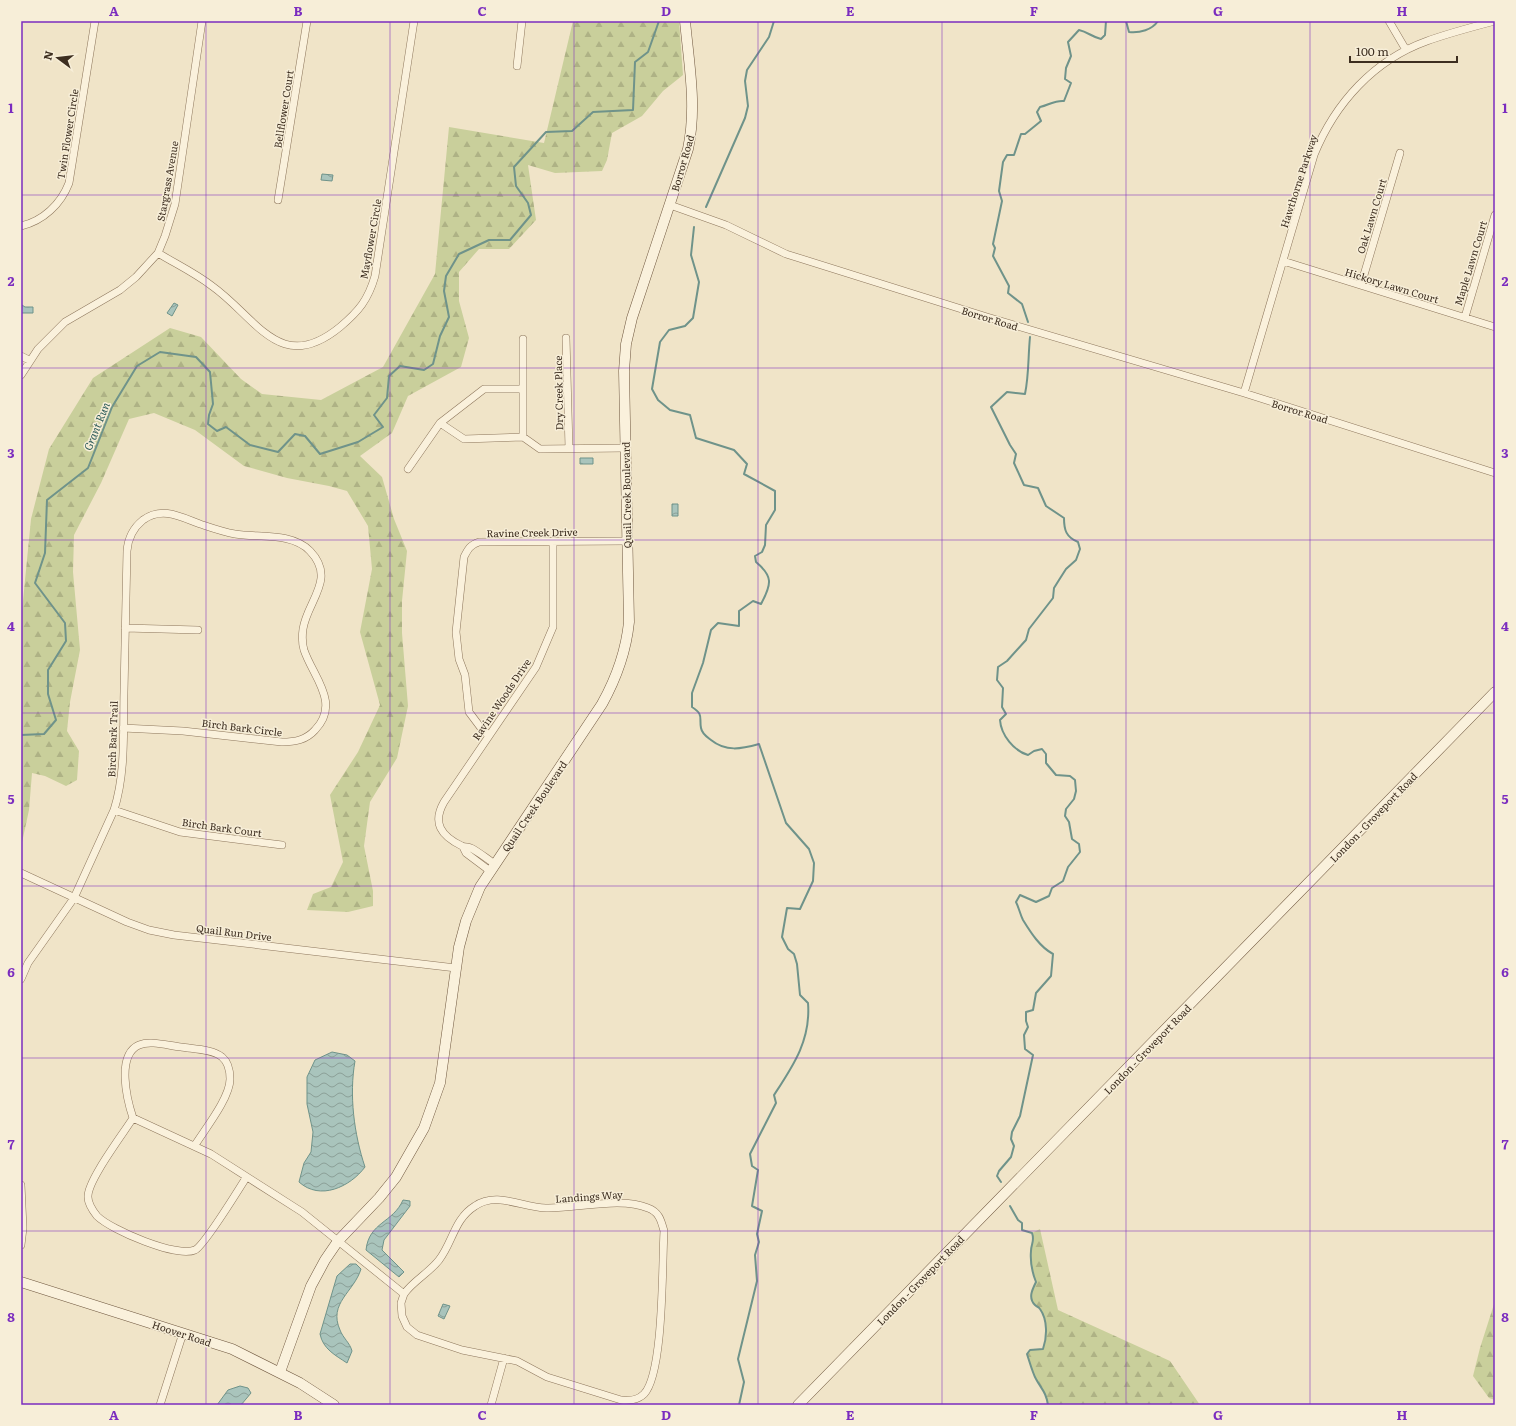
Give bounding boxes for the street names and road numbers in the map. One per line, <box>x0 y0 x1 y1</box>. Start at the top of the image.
street label: Bellflower Court <box>269 69 297 149</box>
street label: Twin Flower Circle <box>52 88 82 180</box>
street label: Hawthorne Parkway <box>1276 132 1320 230</box>
street label: Borror Road <box>667 133 697 193</box>
street label: Stargrass Avenue <box>153 140 181 222</box>
street label: Oak Lawn Court <box>1352 177 1390 255</box>
street label: Mayflower Circle <box>356 198 384 280</box>
street label: Maple Lawn Court <box>1450 219 1490 307</box>
street label: Hickory Lawn Court <box>1343 264 1441 306</box>
street label: Borror Road <box>960 302 1020 334</box>
street label: Dry Creek Place <box>550 355 566 431</box>
street label: Borror Road <box>1270 395 1330 427</box>
street label: Quail Creek Boulevard <box>618 441 634 549</box>
street label: Ravine Creek Drive <box>486 524 578 540</box>
street label: Ravine Woods Drive <box>468 655 534 743</box>
street label: Birch Bark Trail <box>103 700 121 778</box>
street label: Birch Bark Circle <box>201 715 283 739</box>
street label: Quail Creek Boulevard <box>498 758 570 854</box>
street label: London - Groveport Road <box>1326 769 1420 865</box>
street label: Birch Bark Court <box>181 814 263 840</box>
street label: Quail Run Drive <box>195 920 273 944</box>
street label: London - Groveport Road <box>1100 1001 1194 1097</box>
street label: Landings Way <box>555 1186 623 1206</box>
street label: London - Groveport Road <box>873 1232 967 1328</box>
street label: Hoover Road <box>150 1316 214 1350</box>

